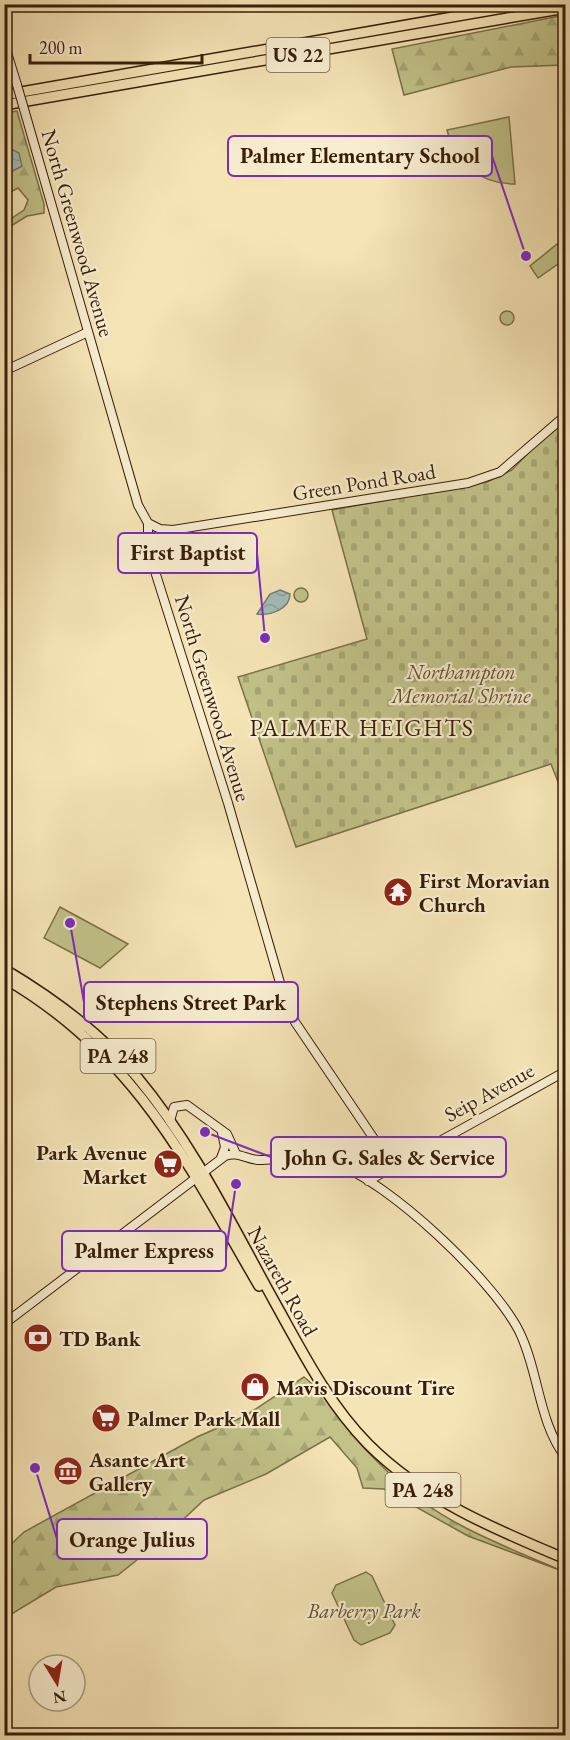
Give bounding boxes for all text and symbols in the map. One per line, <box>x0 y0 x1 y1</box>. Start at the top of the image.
scale bar <box>30 27 202 65</box>
text: 200 m <box>39 36 83 59</box>
road number: US 22 <box>266 38 330 72</box>
street label: North Greenwood Avenue <box>35 126 121 340</box>
callout: Palmer Elementary School <box>228 136 492 176</box>
text: Palmer Elementary School <box>240 141 480 170</box>
street label: Green Pond Road <box>290 457 438 507</box>
callout: First Baptist <box>118 533 257 573</box>
text: First Baptist <box>130 538 246 567</box>
street label: North Greenwood Avenue <box>169 592 257 804</box>
park label: Northampton Memorial Shrine <box>390 658 531 709</box>
district label: PALMER HEIGHTS <box>249 712 475 743</box>
place label: First Moravian Church <box>419 867 550 918</box>
temple icon: First Moravian Church <box>382 876 414 908</box>
callout: Stephens Street Park <box>84 982 298 1022</box>
text: Stephens Street Park <box>96 988 287 1017</box>
road number: PA 248 <box>80 1039 156 1073</box>
street label: Seip Avenue <box>439 1056 539 1128</box>
callout: John G. Sales & Service <box>271 1137 506 1177</box>
place label: Park Avenue Market <box>36 1139 147 1190</box>
text: John G. Sales & Service <box>281 1143 495 1172</box>
supermarket icon: Park Avenue Market <box>152 1148 184 1180</box>
street label: Nazareth Road <box>242 1221 324 1341</box>
callout: Palmer Express <box>62 1231 226 1271</box>
text: Palmer Express <box>74 1236 214 1265</box>
bank icon: TD Bank <box>22 1322 54 1354</box>
place label: TD Bank <box>59 1325 141 1352</box>
shop icon: Mavis Discount Tire <box>239 1371 271 1403</box>
place label: Mavis Discount Tire <box>276 1374 455 1401</box>
supermarket icon: Palmer Park Mall <box>90 1402 122 1434</box>
place label: Palmer Park Mall <box>127 1405 280 1432</box>
place label: Asante Art Gallery <box>88 1446 186 1497</box>
museum icon: Asante Art Gallery <box>52 1455 84 1487</box>
road number: PA 248 <box>386 1473 460 1507</box>
callout: Orange Julius <box>57 1519 207 1559</box>
text: Orange Julius <box>69 1525 195 1554</box>
park label: Barberry Park <box>306 1597 421 1624</box>
north arrow <box>27 1653 87 1713</box>
text: N <box>51 1686 68 1709</box>

